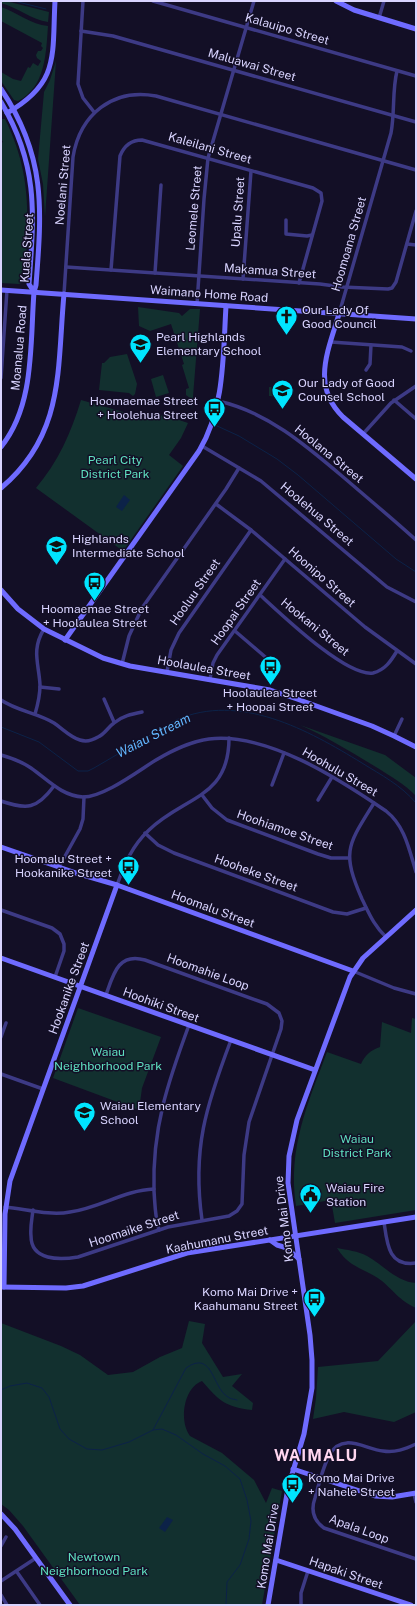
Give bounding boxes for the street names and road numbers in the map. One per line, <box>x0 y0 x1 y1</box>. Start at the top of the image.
street label: Kalauipo Street <box>243 10 331 48</box>
street label: Maluawai Street <box>206 46 298 84</box>
street label: Kaleilani Street <box>167 129 254 167</box>
street label: Noelani Street <box>53 144 74 226</box>
street label: Leomele Street <box>183 164 205 251</box>
street label: Upalu Street <box>229 176 247 248</box>
street label: Hoomoana Street <box>329 195 369 293</box>
street label: Kuala Street <box>18 212 36 283</box>
street label: Makamua Street <box>223 261 317 281</box>
street label: Waimano Home Road <box>149 283 269 305</box>
street label: Moanalua Road <box>8 305 30 391</box>
street label: Hoolana Street <box>292 422 366 486</box>
street label: Hoolehua Street <box>278 479 357 549</box>
street label: Hoonipo Street <box>286 544 359 610</box>
street label: Hooluu Street <box>167 556 223 628</box>
street label: Hoopai Street <box>208 576 264 648</box>
street label: Hookani Street <box>278 595 352 659</box>
street label: Hoolaulea Street <box>156 653 252 683</box>
street label: Hoohulu Street <box>300 745 381 799</box>
street label: Hoohiamoe Street <box>235 807 335 853</box>
street label: Hooheke Street <box>212 851 300 895</box>
street label: Hoomalu Street <box>169 887 257 931</box>
street label: Hookanike Street <box>46 940 92 1036</box>
street label: Hoomahie Loop <box>165 951 251 993</box>
street label: Hoohiki Street <box>121 985 201 1025</box>
street label: Komo Mai Drive <box>272 1175 296 1263</box>
street label: Hoomaike Street <box>87 1208 181 1250</box>
street label: Kaahumanu Street <box>165 1223 270 1257</box>
street label: Komo Mai Drive <box>254 1502 282 1590</box>
street label: Apala Loop <box>327 1512 391 1546</box>
street label: Hapaki Street <box>307 1554 385 1592</box>

